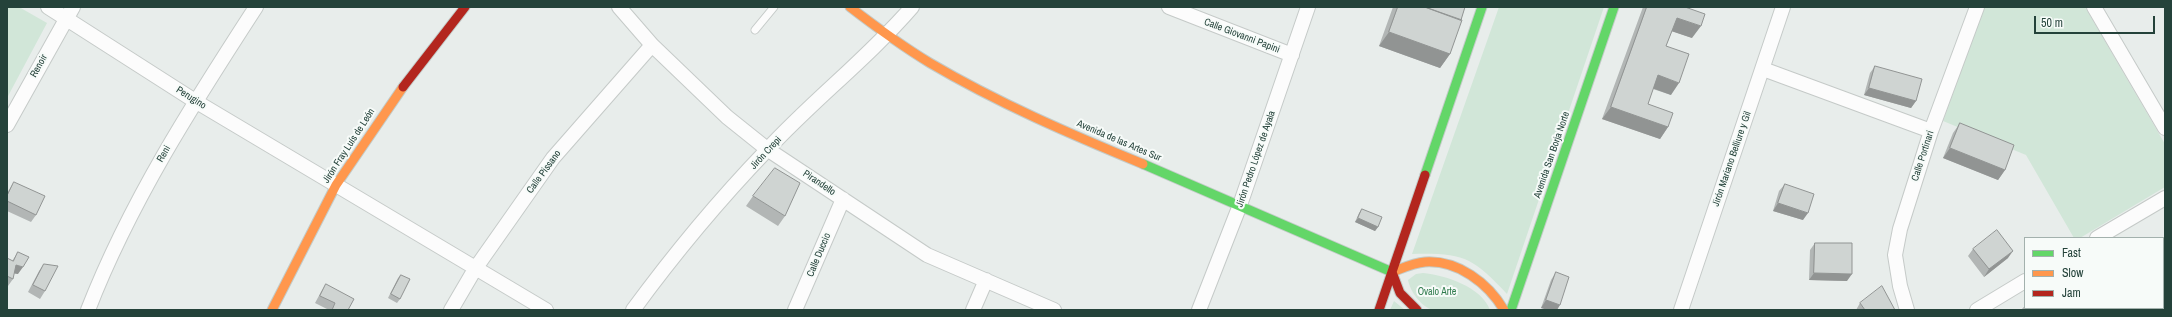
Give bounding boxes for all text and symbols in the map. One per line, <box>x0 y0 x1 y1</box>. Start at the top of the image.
scale bar <box>2036 8 2157 34</box>
text: 50 m <box>2041 15 2063 31</box>
street label: Calle Giovanni Papini <box>1202 16 1282 56</box>
street label: Renoir <box>28 52 50 80</box>
street label: Perugino <box>174 84 208 112</box>
street label: Jirón Fray Luís de León <box>320 106 378 186</box>
street label: Jirón Pedro López de Ayala <box>1234 109 1278 209</box>
street label: Avenida San Borja Norte <box>1532 110 1572 200</box>
street label: Jirón Mariano Belliure y Gil <box>1710 110 1754 208</box>
street label: Avenida de las Artes Sur <box>1075 118 1163 164</box>
street label: Calle Portinari <box>1909 129 1937 183</box>
street label: Jirón Crepi <box>748 134 784 172</box>
street label: Reni <box>154 144 174 164</box>
street label: Calle Pissano <box>524 148 564 196</box>
street label: Pirandello <box>800 168 838 198</box>
street label: Calle Duccio <box>804 231 834 279</box>
legend <box>2024 237 2164 309</box>
text: Fast <box>2062 245 2081 261</box>
text: Slow <box>2062 265 2083 281</box>
text: Jam <box>2062 285 2081 301</box>
park label: Ovalo Arte <box>1418 286 1456 298</box>

